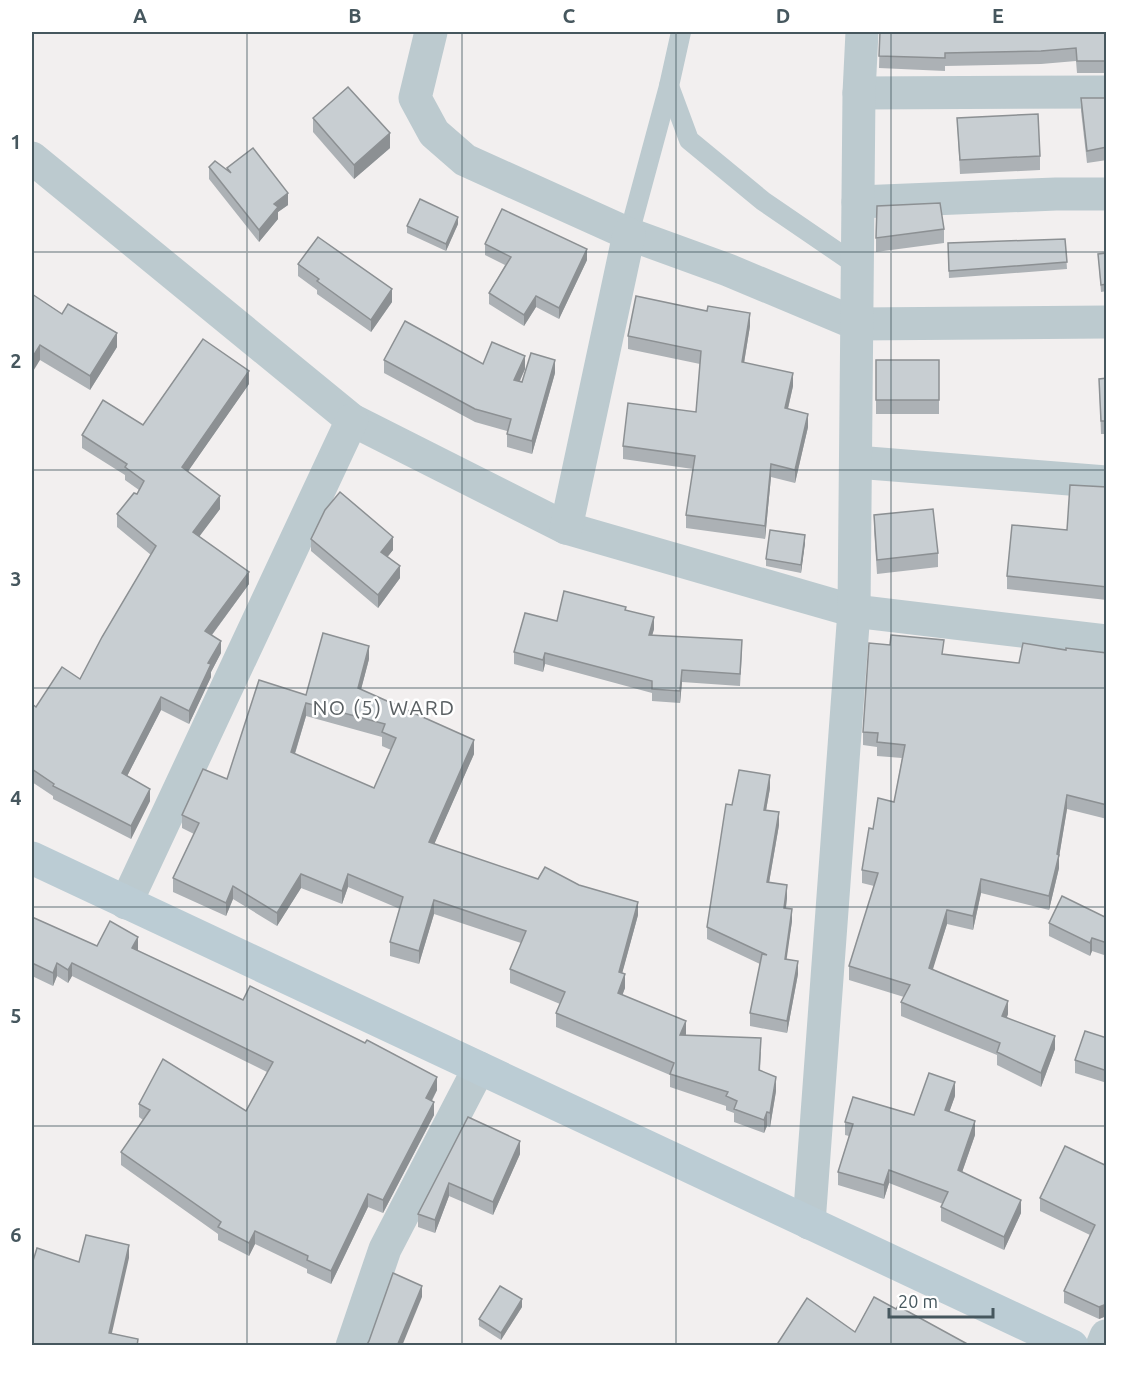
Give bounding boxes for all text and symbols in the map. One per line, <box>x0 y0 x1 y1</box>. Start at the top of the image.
text: A <box>133 4 147 27</box>
text: B <box>348 4 362 27</box>
text: C <box>563 4 576 27</box>
text: D <box>776 4 790 27</box>
text: E <box>992 4 1004 27</box>
text: 1 <box>10 130 22 153</box>
text: 2 <box>10 349 22 372</box>
text: 3 <box>10 567 22 590</box>
district label: NO (5) WARD <box>312 695 456 719</box>
text: 4 <box>10 786 22 809</box>
text: 5 <box>10 1004 22 1027</box>
text: 6 <box>10 1223 22 1246</box>
scale bar <box>889 1281 992 1319</box>
text: 20 m <box>898 1291 938 1311</box>

